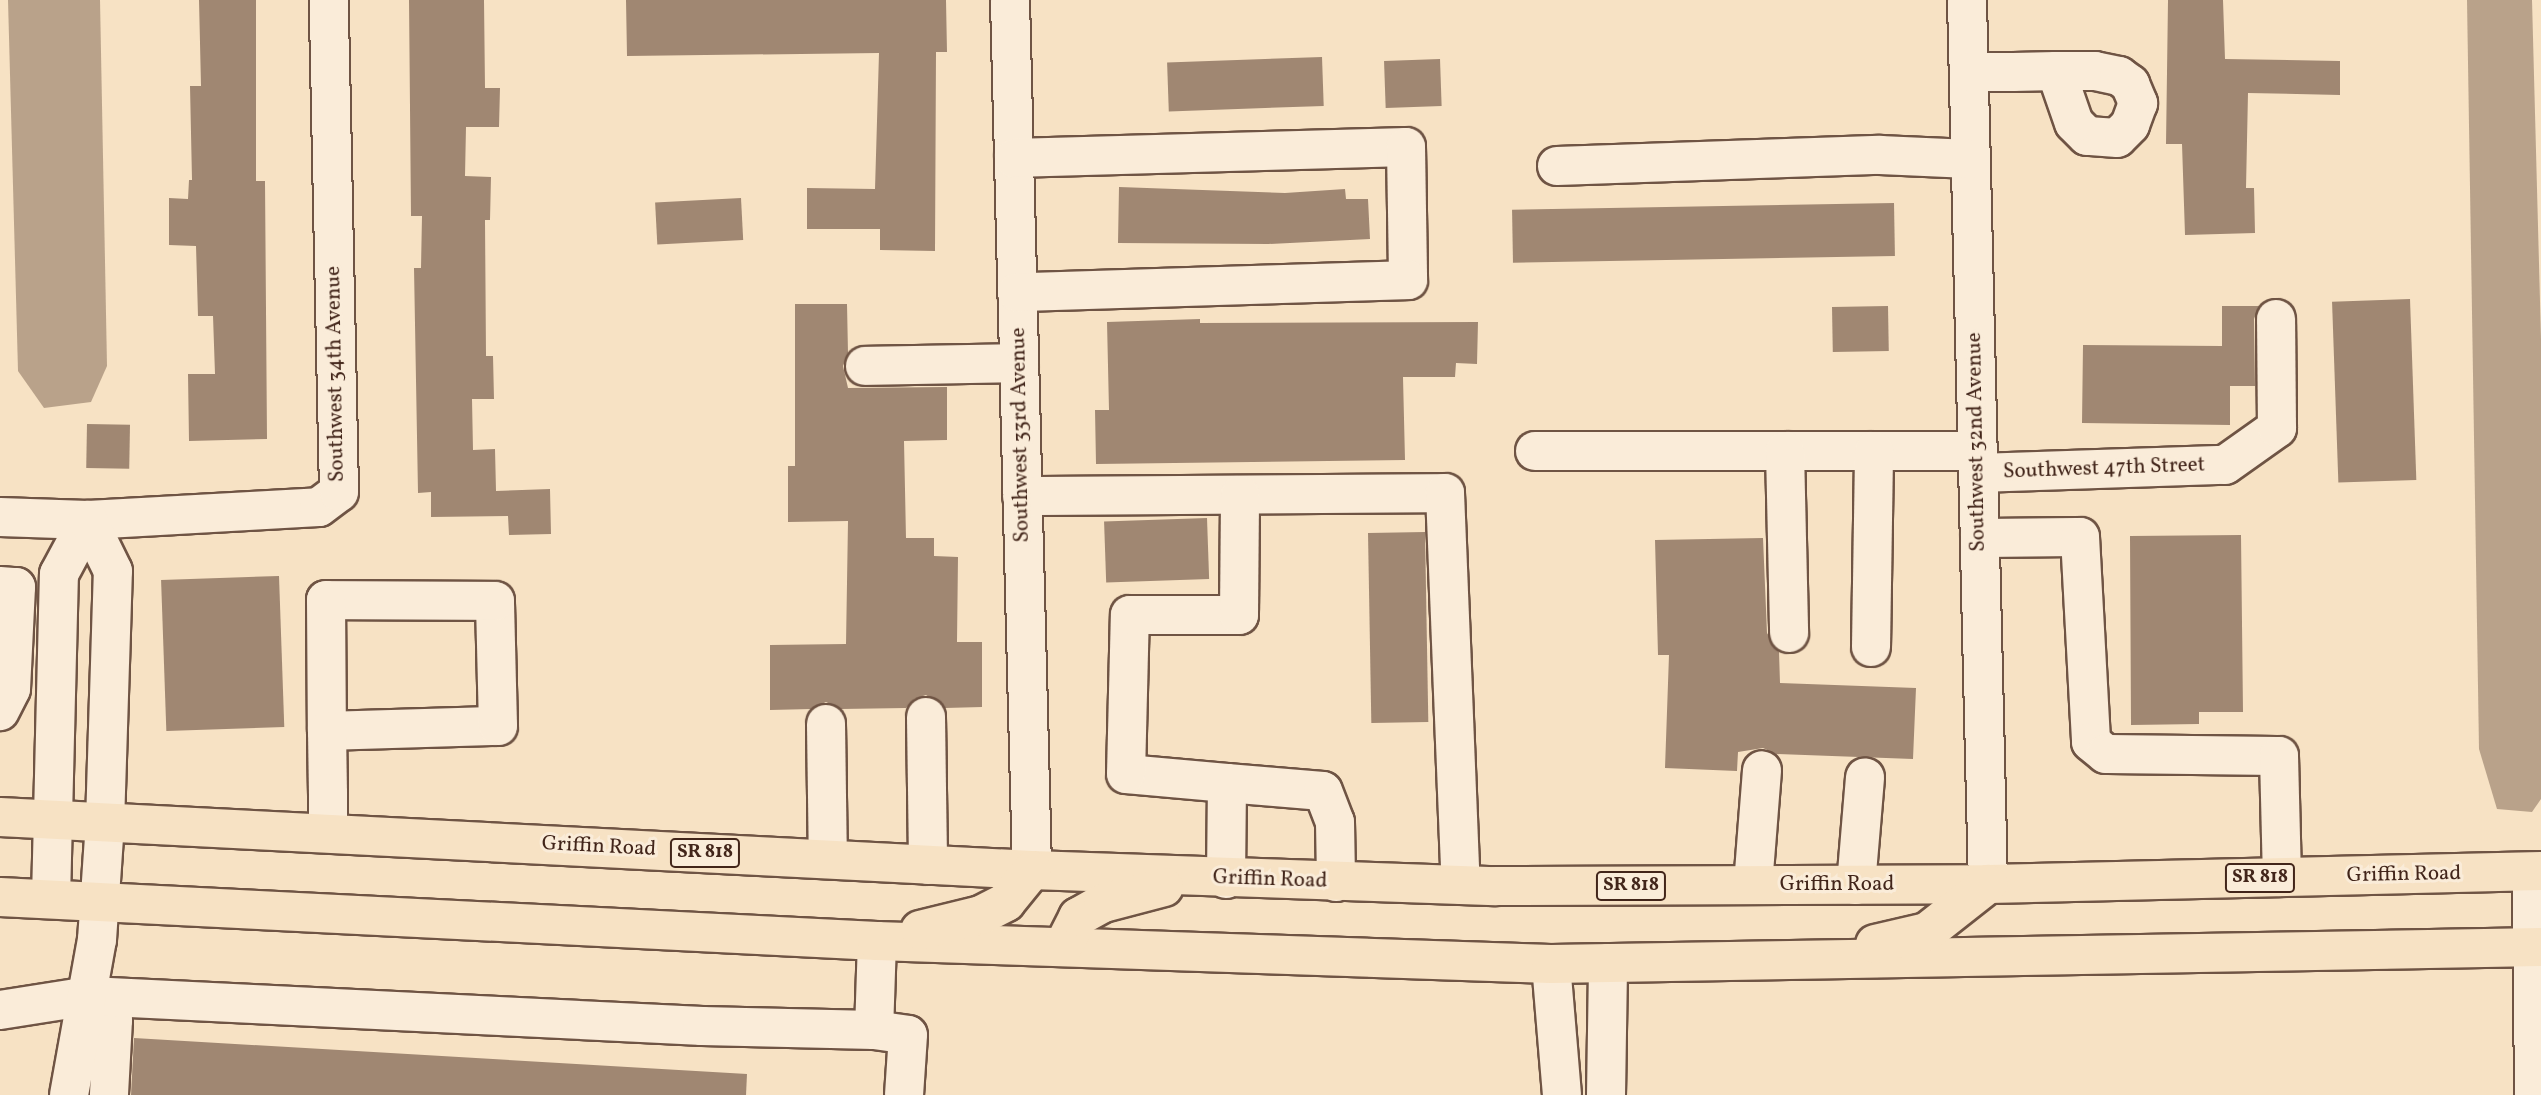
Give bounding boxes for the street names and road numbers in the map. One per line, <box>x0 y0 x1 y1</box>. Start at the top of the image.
street label: Southwest 34th Avenue <box>322 266 350 482</box>
street label: Southwest 33rd Avenue <box>1007 327 1035 543</box>
street label: Southwest 32nd Avenue <box>1962 332 1992 552</box>
street label: Southwest 47th Street <box>2003 453 2205 485</box>
street label: Griffin Road <box>541 831 657 863</box>
road number: SR 818 <box>668 838 742 868</box>
street label: Griffin Road <box>2347 861 2461 889</box>
road number: SR 818 <box>2223 862 2297 894</box>
street label: Griffin Road <box>1212 865 1328 895</box>
road number: SR 818 <box>1594 870 1668 902</box>
street label: Griffin Road <box>1780 872 1894 898</box>

